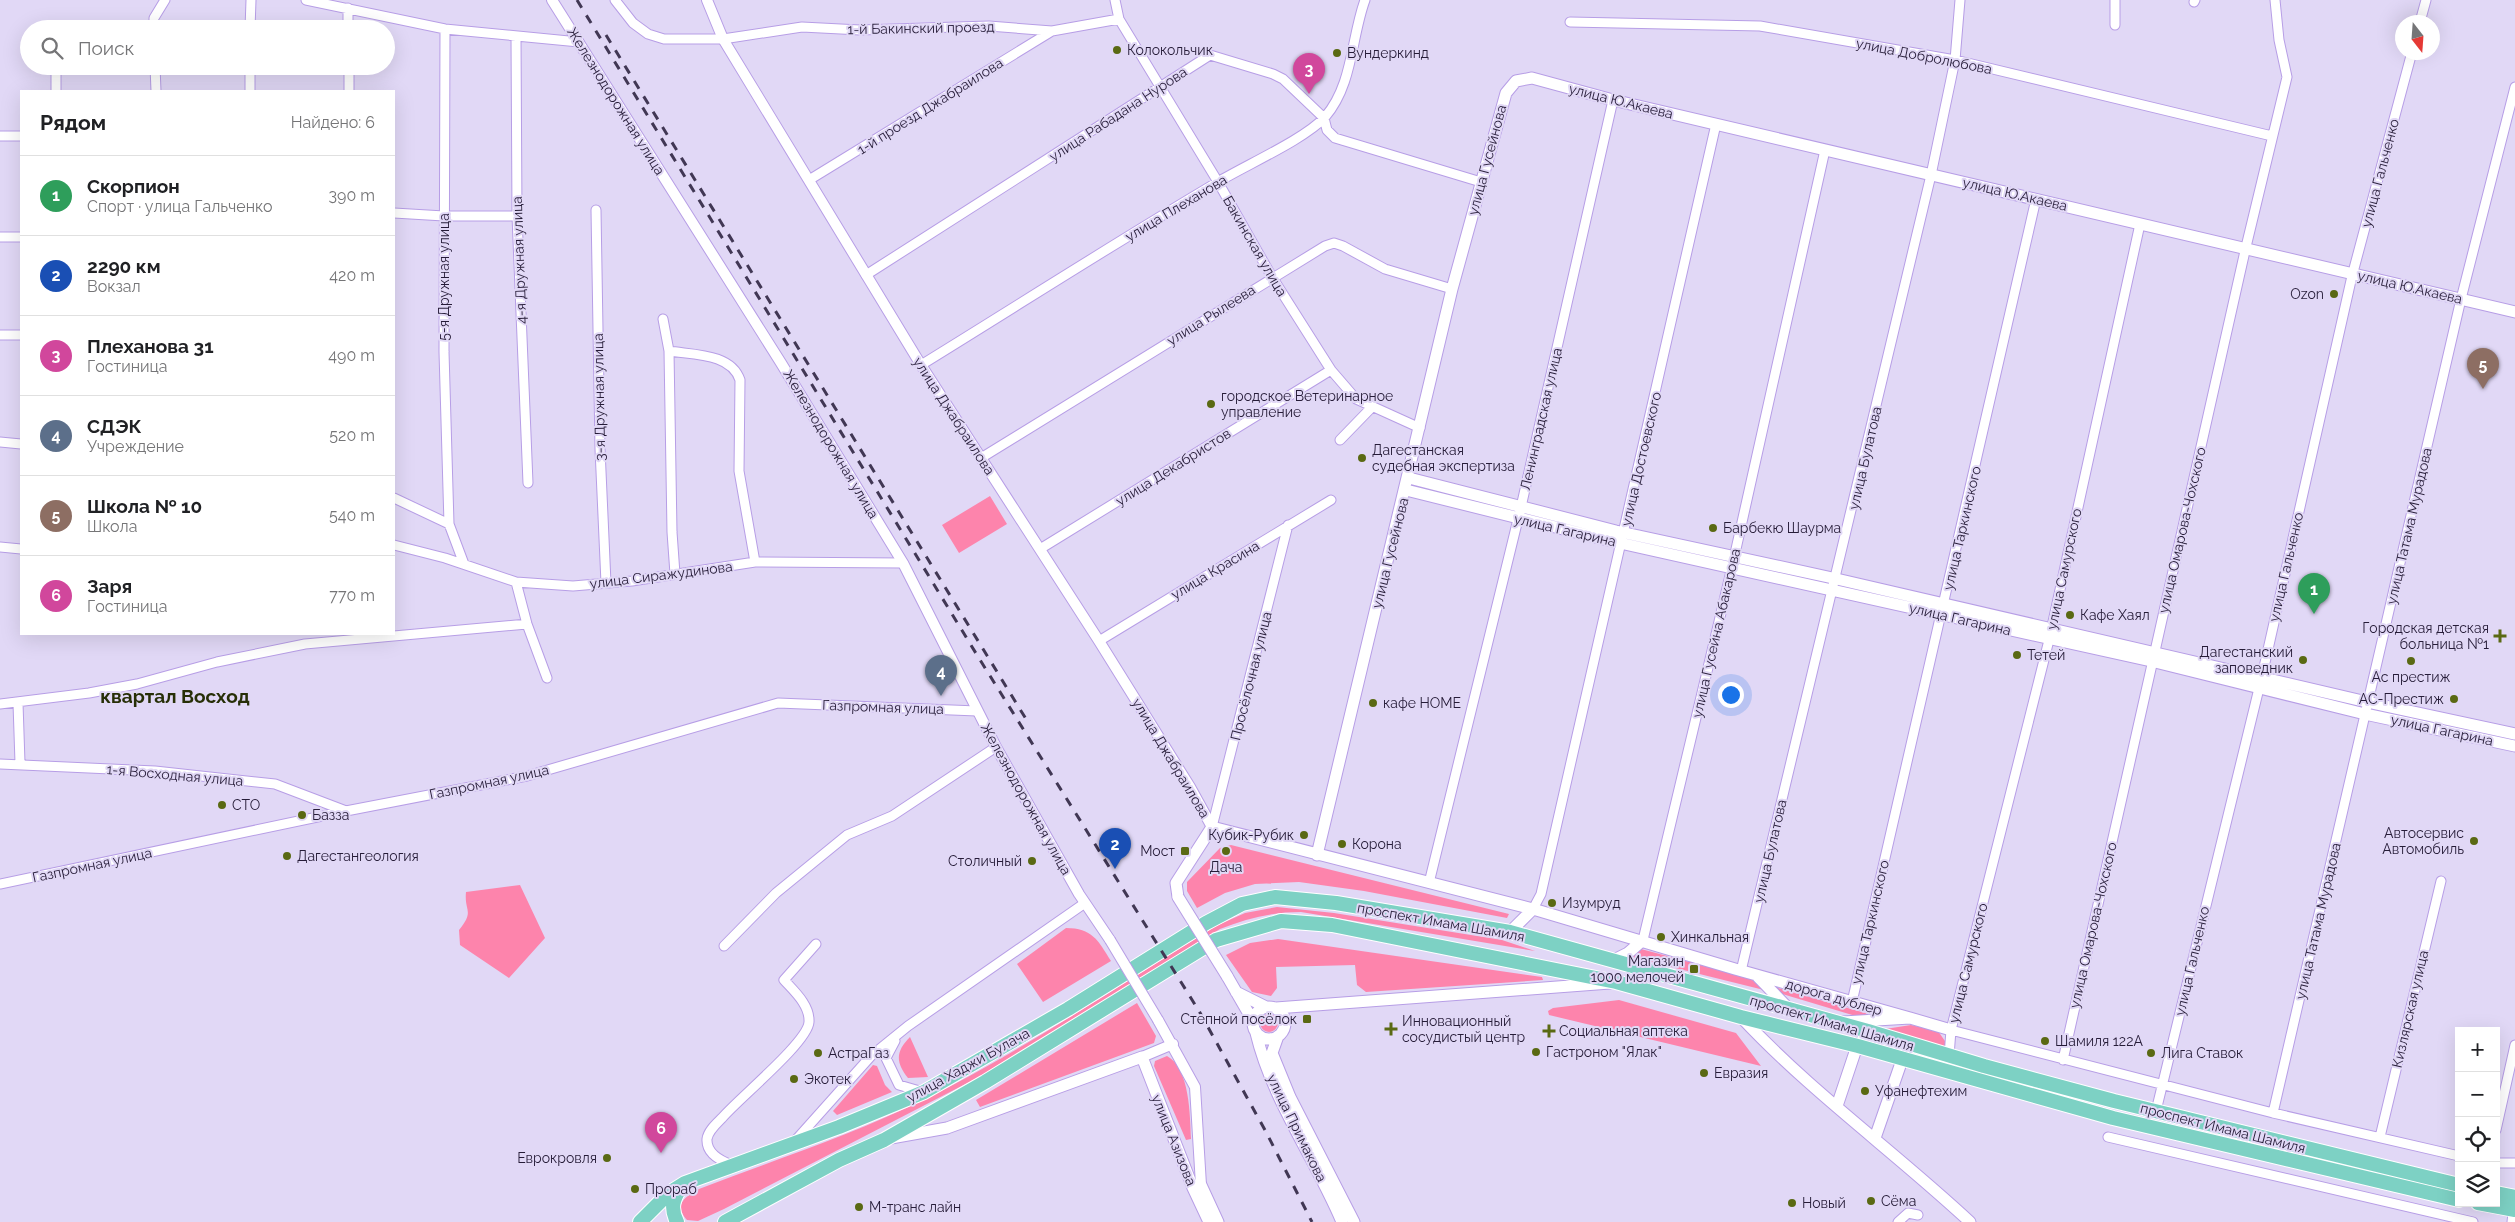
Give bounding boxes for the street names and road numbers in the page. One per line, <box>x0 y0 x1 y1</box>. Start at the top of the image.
street label: 1-й Бакинский проезд <box>847 19 995 37</box>
street label: Железнодорожная улица <box>564 24 668 178</box>
street label: улица Добролюбова <box>1855 35 1993 77</box>
street label: 1-й проезд Джабраилова <box>854 55 1006 157</box>
street label: улица Рабадана Нурова <box>1046 64 1190 164</box>
street label: улица Ю.Акаева <box>1567 80 1675 122</box>
street label: улица Гусейнова <box>1465 103 1509 217</box>
street label: улица Гальченко <box>2358 117 2402 229</box>
street label: улица Плеханова <box>1122 171 1230 245</box>
street label: улица Ю.Акаева <box>1961 174 2069 214</box>
street label: Бакинская улица <box>1220 193 1290 299</box>
street label: 4-я Дружная улица <box>509 196 529 324</box>
street label: 5-я Дружная улица <box>436 213 452 341</box>
street label: улица Ю.Акаева <box>2356 267 2464 307</box>
street label: улица Рылеева <box>1164 281 1258 349</box>
street label: 3-я Дружная улица <box>590 333 608 461</box>
street label: Ленинградская улица <box>1517 346 1565 492</box>
street label: улица Джабраилова <box>910 354 998 478</box>
street label: Железнодорожная улица <box>780 367 882 521</box>
street label: улица Достоевского <box>1618 390 1664 528</box>
street label: улица Булатова <box>1845 405 1885 511</box>
street label: улица Декабристов <box>1113 425 1233 509</box>
street label: улица Омарова-Чохского <box>2155 445 2209 615</box>
street label: улица Татама Мурадова <box>2383 446 2435 606</box>
street label: улица Таркинского <box>1940 464 1984 592</box>
street label: улица Гусейнова <box>1369 496 1411 610</box>
street label: улица Самурского <box>2043 507 2085 631</box>
street label: улица Гагарина <box>1512 510 1618 550</box>
street label: улица Гальченко <box>2266 511 2306 623</box>
street label: улица Красина <box>1168 537 1262 603</box>
street label: улица Гусейна Абакарова <box>1689 547 1743 719</box>
street label: улица Сиражудинова <box>589 558 733 592</box>
street label: улица Гагарина <box>1907 599 2013 639</box>
street label: Просёлочная улица <box>1227 610 1275 742</box>
street label: улица Джабраилова <box>1129 695 1213 821</box>
street label: Газпромная улица <box>822 697 944 717</box>
street label: улица Гагарина <box>2389 711 2495 749</box>
street label: Железнодорожная улица <box>978 720 1074 878</box>
street label: 1-я Восходная улица <box>106 761 244 789</box>
street label: Газпромная улица <box>428 762 550 802</box>
street label: улица Булатова <box>1750 798 1790 904</box>
street label: улица Омарова-Чохского <box>2066 840 2120 1010</box>
street label: улица Татама Мурадова <box>2292 841 2344 1001</box>
street label: Газпромная улица <box>31 845 153 885</box>
street label: улица Таркинского <box>1848 858 1892 986</box>
street label: проспект Имама Шамиля <box>1356 899 1526 945</box>
street label: улица Самурского <box>1945 901 1991 1025</box>
street label: улица Гальченко <box>2172 905 2212 1017</box>
street label: Кизлярская улица <box>2389 949 2431 1069</box>
street label: дорога дублер <box>1784 976 1884 1018</box>
street label: проспект Имама Шамиля <box>1748 992 1916 1054</box>
street label: улица Хаджи Булача <box>904 1025 1032 1105</box>
street label: улица Примакова <box>1264 1071 1330 1185</box>
street label: улица Азизова <box>1148 1092 1200 1188</box>
street label: проспект Имама Шамиля <box>2139 1100 2307 1156</box>

